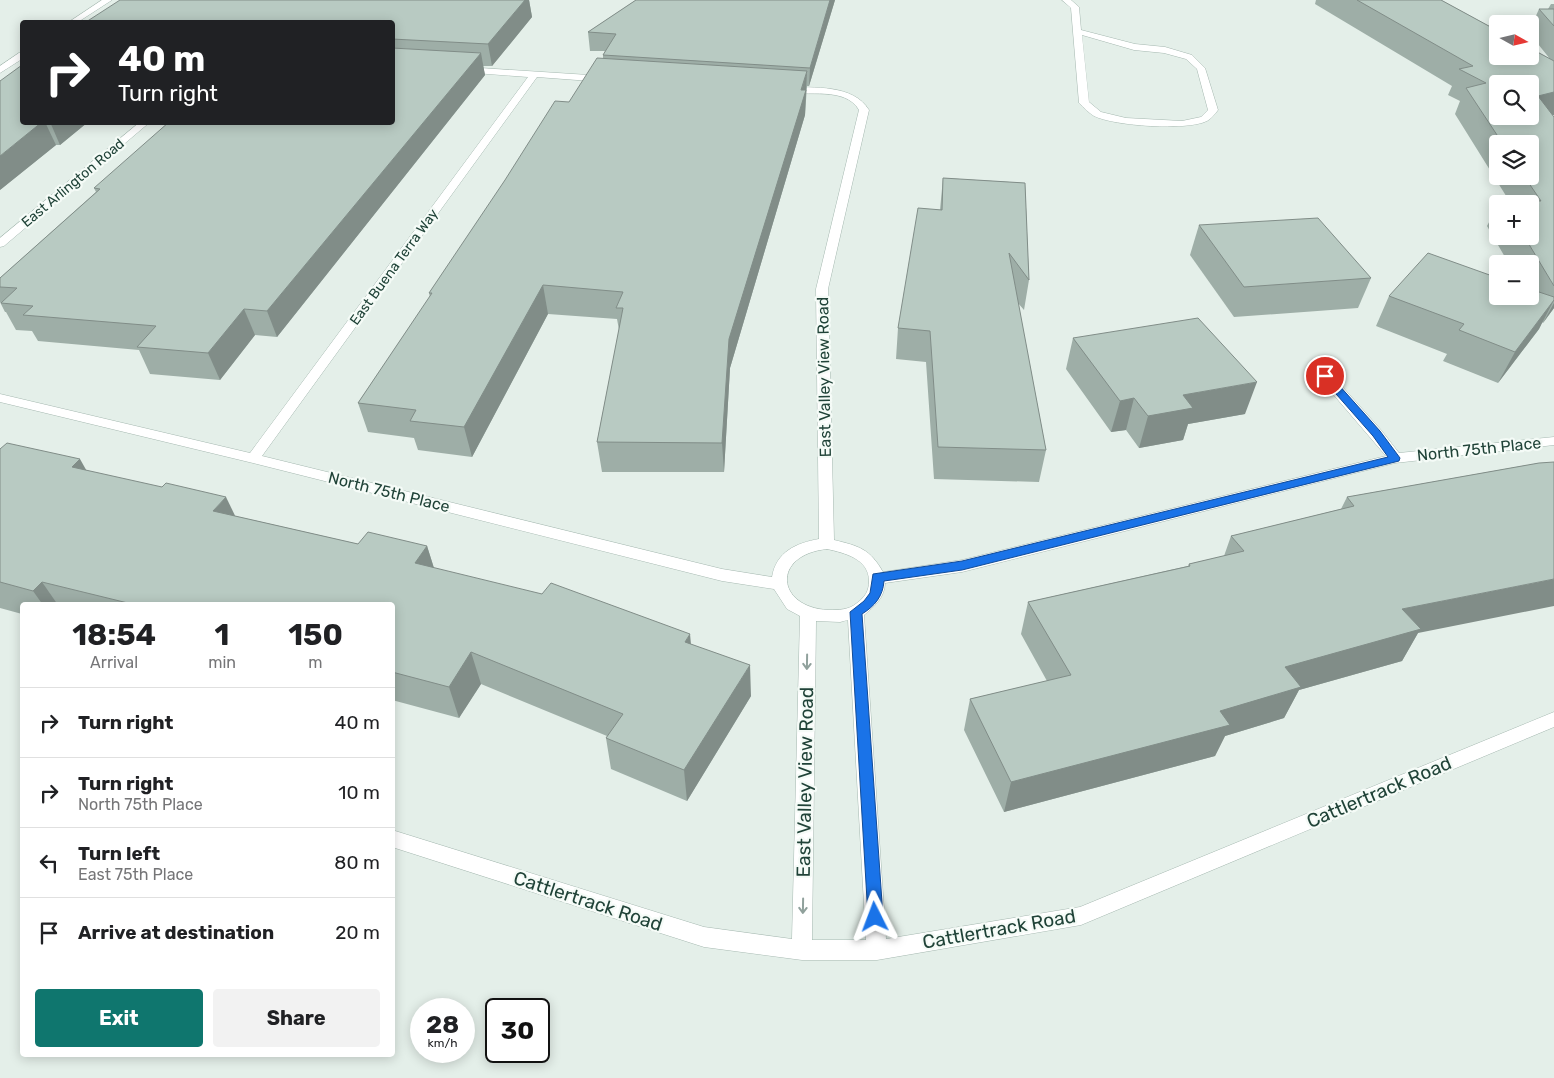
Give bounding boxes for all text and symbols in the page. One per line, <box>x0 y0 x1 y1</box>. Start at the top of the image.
north arrow <box>1489 15 1539 65</box>
map controls <box>1489 15 1539 305</box>
text: 40 m <box>118 38 205 80</box>
icon: right <box>35 40 100 105</box>
button: search <box>1489 75 1539 125</box>
text: Turn right <box>118 80 218 107</box>
street label: East Arlington Road <box>18 135 128 231</box>
button: layers <box>1489 135 1539 185</box>
button: + <box>1489 195 1539 245</box>
street label: East Buena Terra Way <box>346 205 442 328</box>
button: − <box>1489 255 1539 305</box>
street label: East Valley View Road <box>813 297 835 457</box>
pin <box>1304 355 1346 397</box>
icon: arrive <box>1311 362 1339 390</box>
street label: North 75th Place <box>1416 433 1542 465</box>
street label: North 75th Place <box>326 468 452 516</box>
text: 18:54 <box>72 617 156 653</box>
text: 1 <box>215 617 230 653</box>
text: 150 <box>288 617 343 653</box>
text: Arrival <box>90 653 138 672</box>
text: min <box>208 653 236 672</box>
text: m <box>308 653 323 672</box>
one-way arrow <box>803 654 812 670</box>
street label: East Valley View Road <box>792 687 818 877</box>
icon: right <box>35 709 63 737</box>
text: Turn right <box>78 711 173 734</box>
text: 40 m <box>335 711 380 734</box>
street label: Cattlertrack Road <box>1303 751 1455 833</box>
text: Turn right <box>78 772 173 795</box>
icon: right <box>35 779 63 807</box>
text: 10 m <box>338 781 380 804</box>
text: North 75th Place <box>78 795 203 814</box>
text: Turn left <box>78 842 160 865</box>
icon: left <box>35 849 63 877</box>
text: 80 m <box>334 851 380 874</box>
text: East 75th Place <box>78 865 193 884</box>
street label: Cattlertrack Road <box>511 866 665 936</box>
position arrow <box>848 890 900 942</box>
one-way arrow <box>798 897 808 913</box>
street label: Cattlertrack Road <box>921 904 1077 954</box>
icon: arrive <box>35 919 63 947</box>
text: Arrive at destination <box>78 921 274 944</box>
text: 20 m <box>335 921 380 944</box>
button: Exit <box>35 989 203 1047</box>
button: Share <box>213 989 380 1047</box>
speed limit sign: 30 <box>485 998 550 1063</box>
text: 28 <box>426 1010 459 1039</box>
text: km/h <box>428 1036 457 1050</box>

